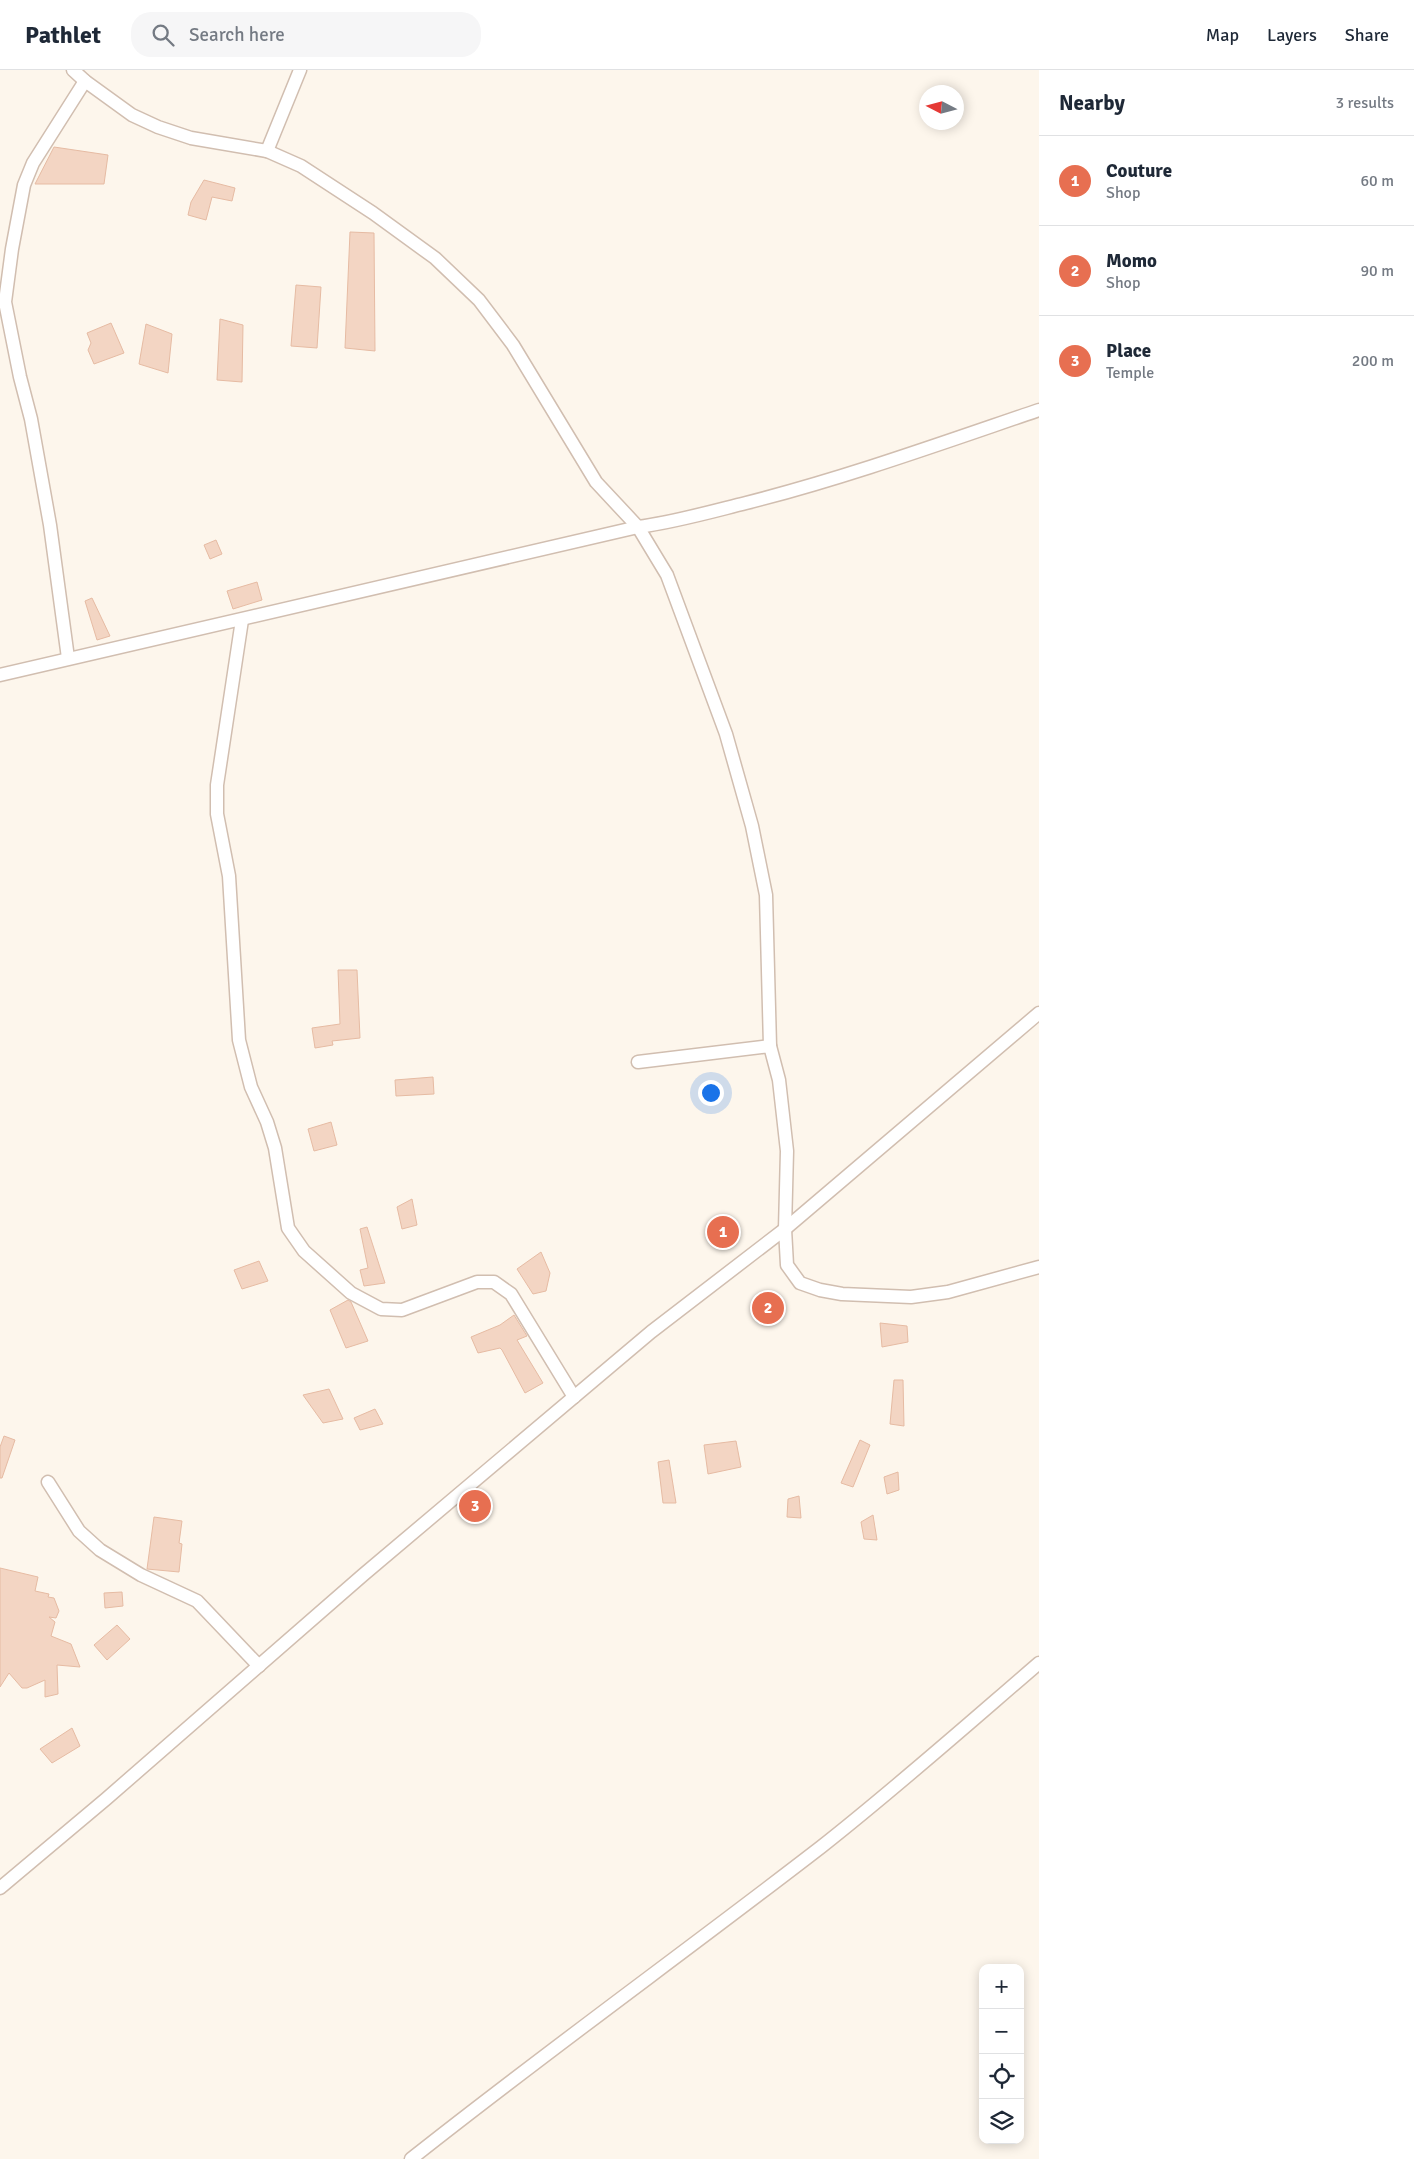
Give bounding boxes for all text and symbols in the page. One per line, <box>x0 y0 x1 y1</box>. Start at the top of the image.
search box <box>131 12 481 57</box>
text: Pathlet <box>25 20 101 50</box>
icon: search <box>149 21 177 49</box>
text: Search here <box>189 23 285 47</box>
text: Map <box>1206 24 1239 46</box>
text: Layers <box>1267 24 1317 46</box>
text: Share <box>1345 24 1389 46</box>
north arrow <box>919 85 964 130</box>
text: Nearby <box>1059 90 1125 116</box>
text: 3 results <box>1335 93 1394 113</box>
text: Couture <box>1106 159 1172 183</box>
text: 1 <box>1071 171 1079 191</box>
text: 60 m <box>1360 171 1394 191</box>
text: Shop <box>1106 183 1140 203</box>
text: Momo <box>1106 249 1157 273</box>
text: 2 <box>1071 261 1079 281</box>
text: 90 m <box>1360 261 1394 281</box>
text: Shop <box>1106 273 1140 293</box>
text: Place <box>1106 339 1151 363</box>
text: 3 <box>1071 351 1079 371</box>
text: 200 m <box>1352 351 1394 371</box>
text: Temple <box>1106 363 1154 383</box>
your location <box>698 1080 724 1106</box>
pin: 1 <box>707 1213 739 1251</box>
pin: 2 <box>752 1289 784 1327</box>
pin: 3 <box>459 1487 491 1525</box>
map controls <box>979 1964 1024 2144</box>
button: + <box>979 1964 1024 2009</box>
button: − <box>979 2009 1024 2054</box>
button: locate <box>979 2054 1024 2099</box>
button: layers <box>979 2099 1024 2144</box>

